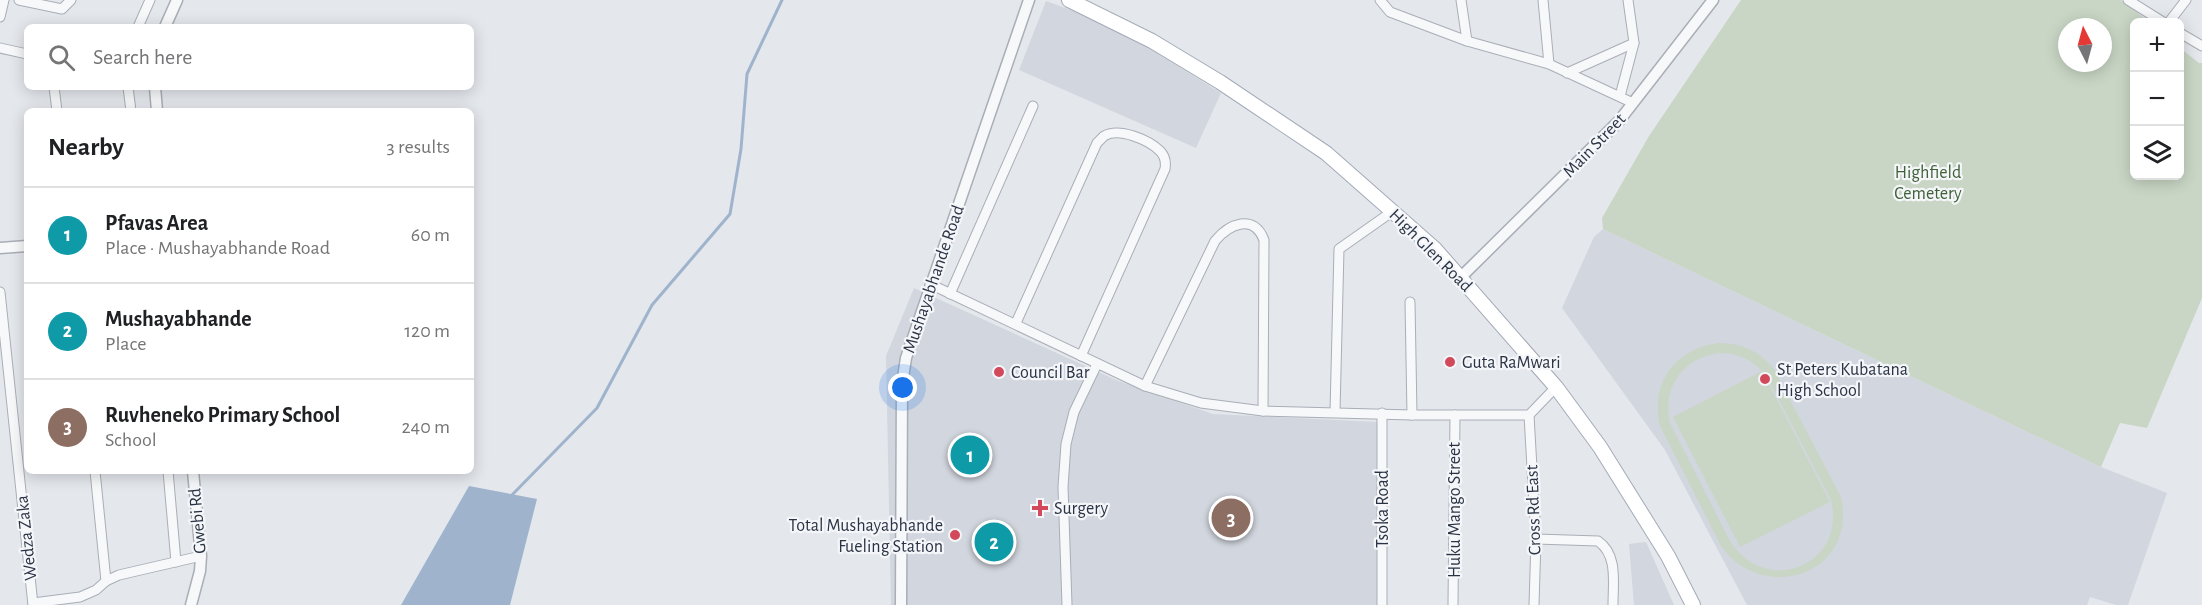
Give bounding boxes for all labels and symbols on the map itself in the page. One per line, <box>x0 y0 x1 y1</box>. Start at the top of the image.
north arrow <box>2058 18 2112 72</box>
street label: Main Street <box>1560 110 1630 181</box>
park label: Highfield Cemetery <box>1894 164 1962 203</box>
street label: Mushayabhande Road <box>900 203 968 356</box>
street label: High Glen Road <box>1385 206 1475 296</box>
place label: Guta RaMwari <box>1462 354 1561 372</box>
marker: Guta RaMwari <box>1443 355 1457 369</box>
place label: St Peters Kubatana High School <box>1777 361 1908 400</box>
place label: Council Bar <box>1011 364 1090 382</box>
marker: Council Bar <box>992 365 1006 379</box>
marker: St Peters Kubatana High School <box>1758 372 1772 386</box>
your location <box>888 373 917 402</box>
pin: 1 <box>950 432 990 478</box>
street label: Huku Mango Street <box>1446 442 1464 578</box>
street label: Cross Rd East <box>1523 464 1545 556</box>
street label: Tsoka Road <box>1374 470 1392 548</box>
street label: Gwebi Rd <box>186 487 210 555</box>
street label: Wedza Zaka <box>14 494 40 581</box>
pin: 3 <box>1212 496 1250 540</box>
marker: Surgery <box>1031 499 1049 517</box>
place label: Surgery <box>1054 500 1108 518</box>
place label: Total Mushayabhande Fueling Station <box>789 517 943 556</box>
pin: 2 <box>974 520 1014 564</box>
marker: Total Mushayabhande Fueling Station <box>948 528 962 542</box>

